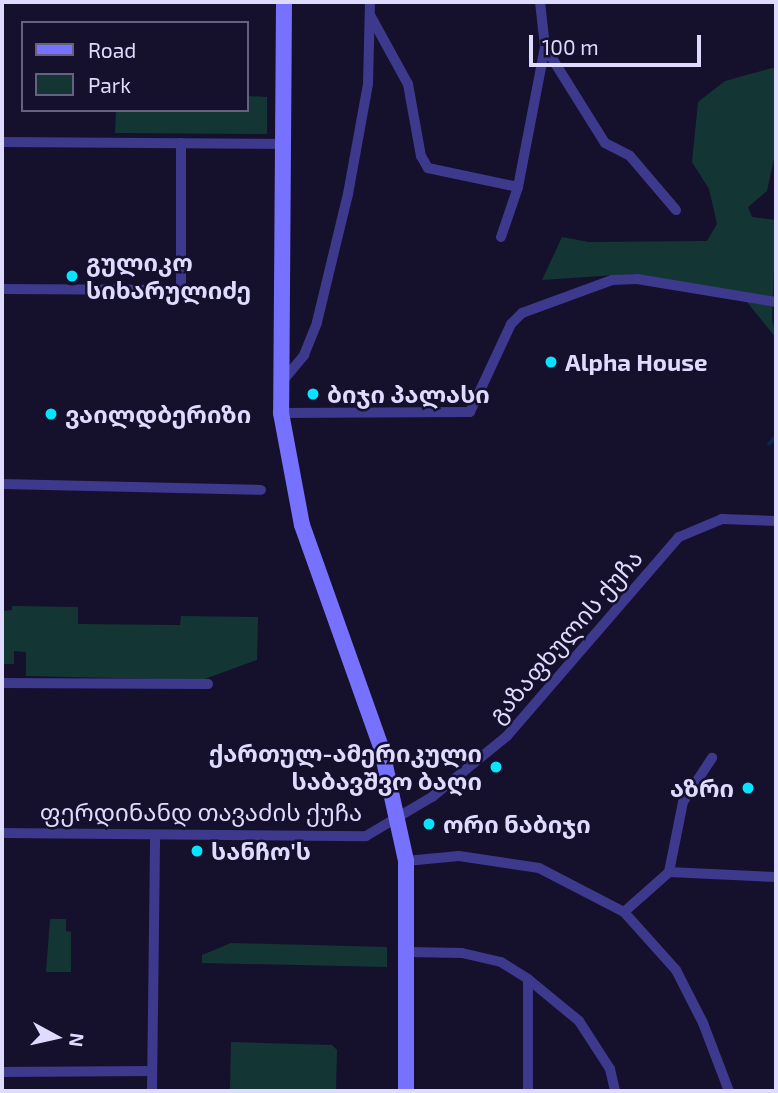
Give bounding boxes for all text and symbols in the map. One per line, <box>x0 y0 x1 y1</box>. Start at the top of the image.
legend <box>21 21 248 112</box>
scale bar <box>533 21 704 65</box>
text: 100 m <box>542 34 599 59</box>
text: Road <box>88 37 136 62</box>
text: Park <box>88 72 131 97</box>
place label: გულიკო სიხარულიძე <box>86 248 251 304</box>
marker: გულიკო სიხარულიძე <box>64 268 80 284</box>
place label: Alpha House <box>565 348 707 376</box>
marker: Alpha House <box>543 354 559 370</box>
place label: ბიჯი პალასი <box>327 380 490 408</box>
marker: ბიჯი პალასი <box>305 386 321 402</box>
place label: ვაილდბერიზი <box>65 400 251 428</box>
marker: ვაილდბერიზი <box>43 406 59 422</box>
street label: გაზაფხულის ქუჩა <box>482 544 648 728</box>
place label: ქართულ-ამერიკული საბავშვო ბაღი <box>209 739 482 795</box>
marker: ქართულ-ამერიკული საბავშვო ბაღი <box>488 759 504 775</box>
place label: აზრი <box>670 774 734 802</box>
marker: აზრი <box>740 780 756 796</box>
street label: ფერდინანდ თავაძის ქუჩა <box>40 798 362 826</box>
place label: ორი ნაბიჯი <box>443 810 591 838</box>
marker: ორი ნაბიჯი <box>421 816 437 832</box>
place label: სანჩო'ს <box>211 837 311 865</box>
marker: სანჩო'ს <box>189 843 205 859</box>
north arrow <box>21 1002 91 1072</box>
text: N <box>65 1032 90 1048</box>

